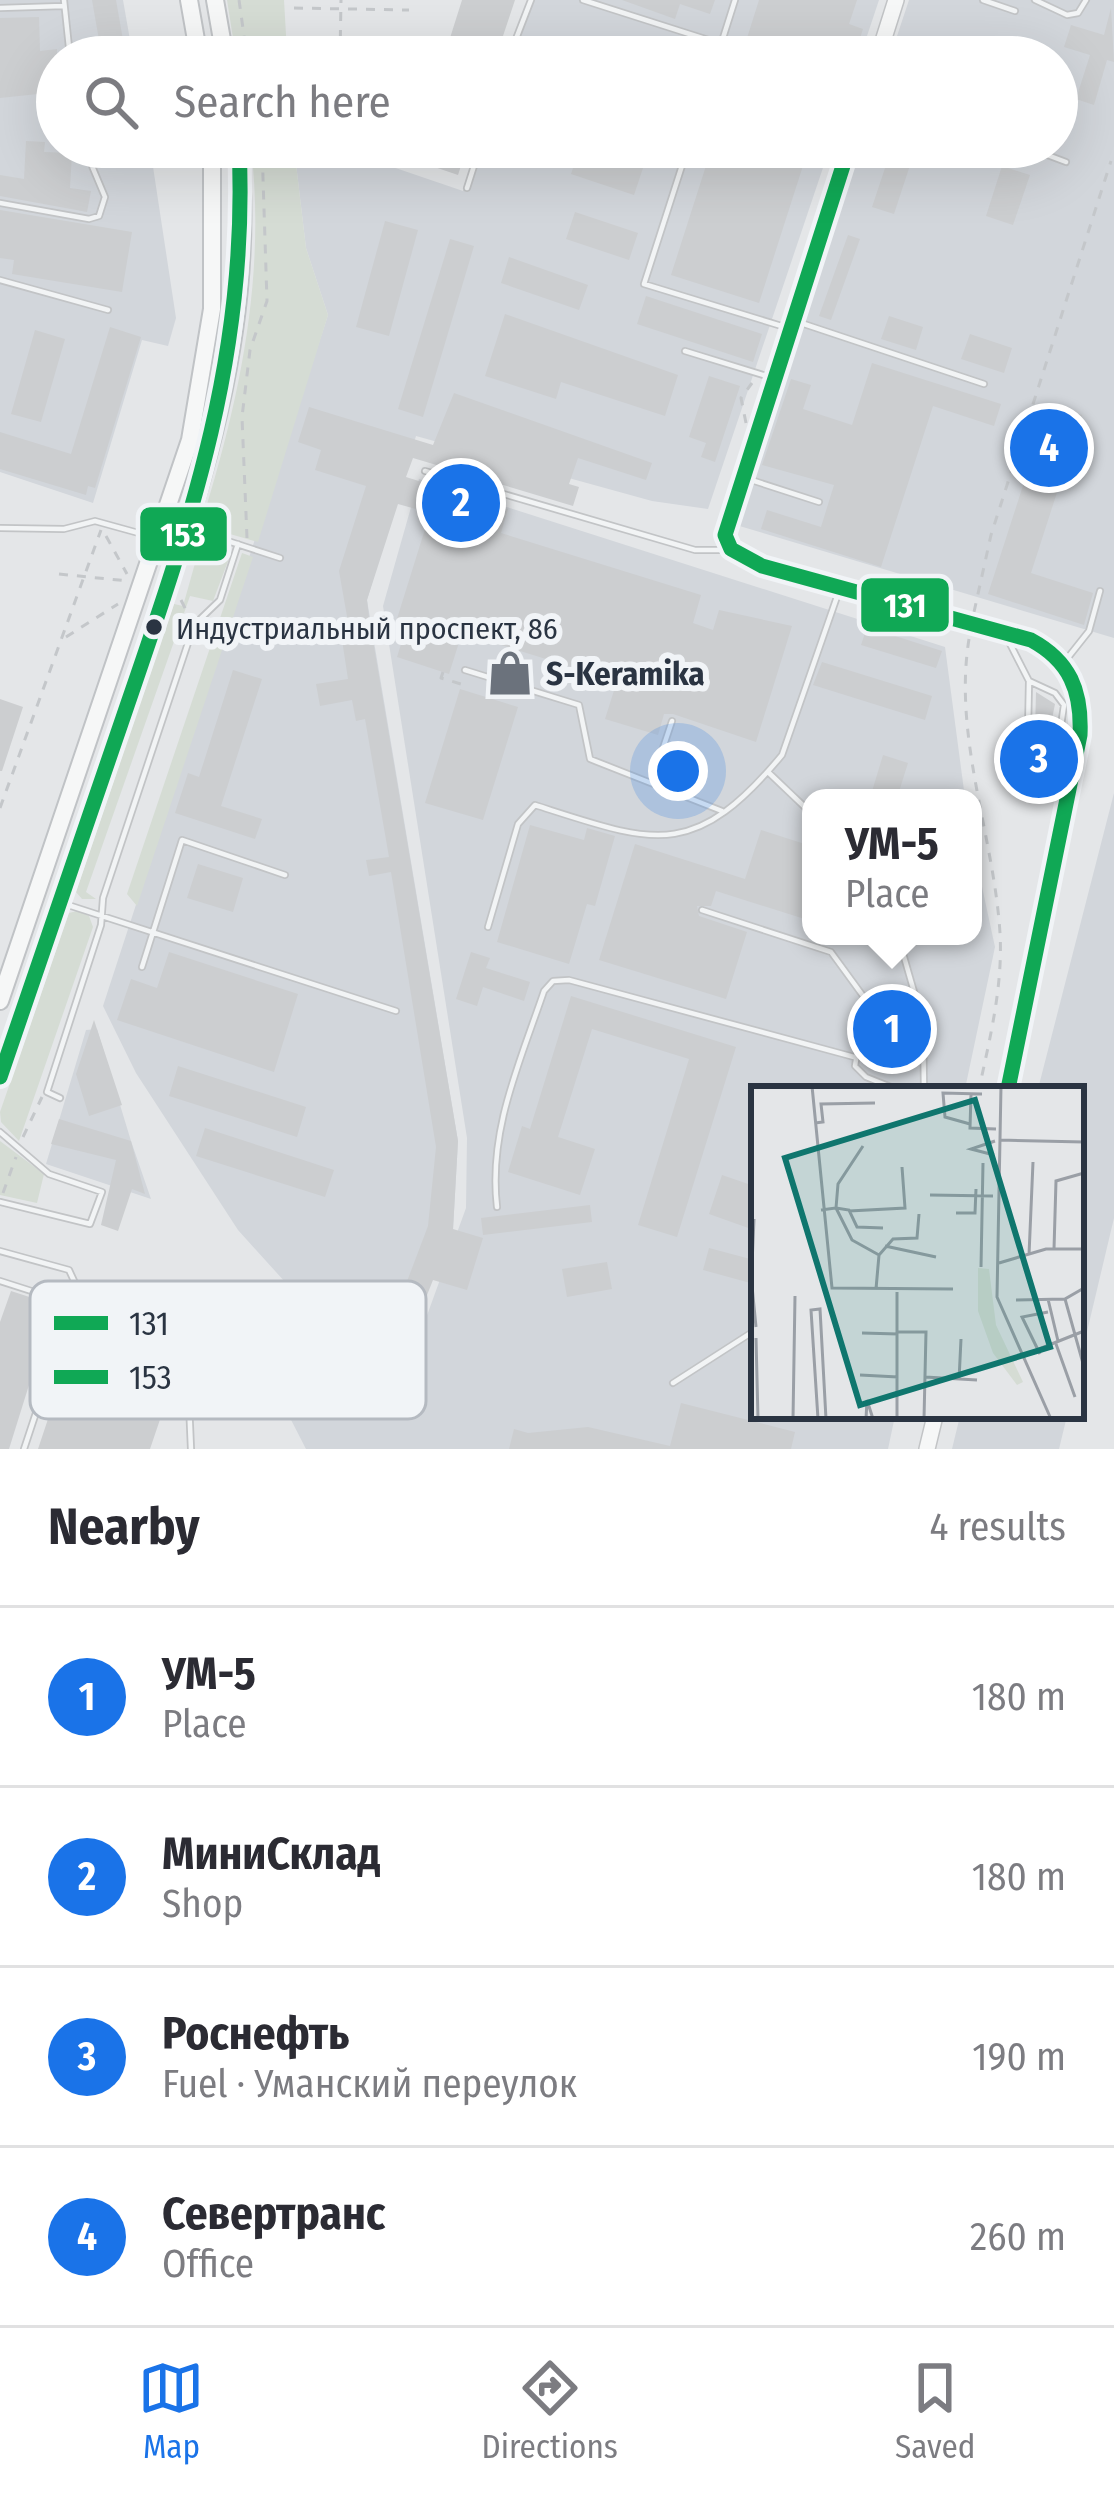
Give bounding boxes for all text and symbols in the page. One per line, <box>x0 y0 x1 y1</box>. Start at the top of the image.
search box <box>36 36 1078 168</box>
icon: search <box>78 69 144 135</box>
text: Search here <box>174 75 391 129</box>
pin: 4 <box>1010 403 1088 493</box>
pin: 2 <box>422 458 500 548</box>
line badge: 153 <box>138 505 229 563</box>
text: 153 <box>160 515 206 555</box>
line badge: 131 <box>859 576 951 634</box>
text: 131 <box>884 586 926 626</box>
place label: Индустриальный проспект, 86 <box>176 611 558 647</box>
marker: Индустриальный проспект, 86 <box>143 616 165 638</box>
shop icon: S-Keramika <box>485 648 535 698</box>
place label: S-Keramika <box>546 654 705 694</box>
pin: 3 <box>1000 714 1078 804</box>
your location <box>648 741 708 801</box>
popup <box>802 789 982 945</box>
text: УМ-5 <box>845 817 939 871</box>
text: Place <box>845 871 929 917</box>
pin: 1 <box>853 984 931 1074</box>
inset map <box>751 1086 1084 1419</box>
legend <box>30 1281 426 1419</box>
text: 131 <box>129 1304 169 1344</box>
text: 153 <box>129 1358 172 1398</box>
text: Nearby <box>48 1496 200 1558</box>
text: 4 results <box>929 1504 1066 1550</box>
text: УМ-5 <box>162 1647 256 1701</box>
text: 1 <box>79 1674 95 1720</box>
text: 180 m <box>972 1674 1066 1720</box>
text: Place <box>162 1701 246 1747</box>
text: МиниСклад <box>162 1827 380 1881</box>
text: 2 <box>78 1854 96 1900</box>
text: 180 m <box>972 1854 1066 1900</box>
text: Shop <box>162 1881 243 1927</box>
text: Роснефть <box>162 2007 349 2061</box>
text: 3 <box>78 2034 96 2080</box>
text: 190 m <box>972 2034 1066 2080</box>
text: Fuel · Уманский переулок <box>162 2061 577 2107</box>
text: Севертранс <box>162 2187 385 2241</box>
text: 4 <box>77 2214 97 2260</box>
text: 260 m <box>970 2214 1066 2260</box>
text: Office <box>162 2241 254 2287</box>
tab: Map <box>138 2355 204 2467</box>
tab: Directions <box>481 2355 618 2467</box>
tab: Saved <box>895 2355 975 2467</box>

